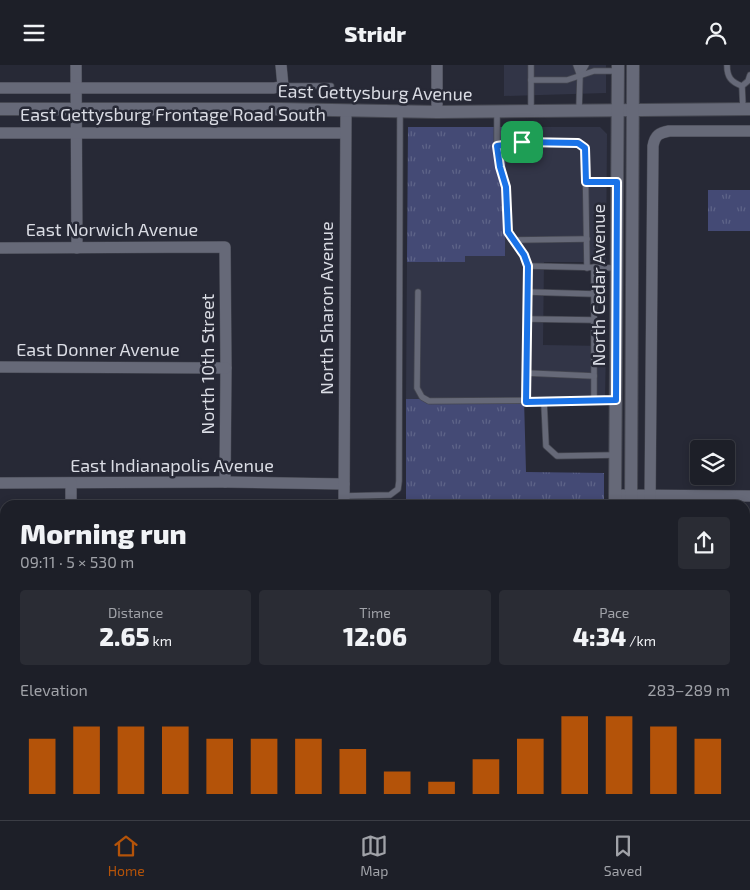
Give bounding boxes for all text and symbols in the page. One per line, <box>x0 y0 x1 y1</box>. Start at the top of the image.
icon: menu <box>20 19 48 47</box>
icon: person <box>702 19 730 47</box>
text: Stridr <box>344 20 406 46</box>
street label: East Gettysburg Avenue <box>277 79 473 105</box>
street label: East Gettysburg Frontage Road South <box>20 103 326 125</box>
pin <box>501 121 543 163</box>
icon: arrive <box>508 128 536 156</box>
street label: North Cedar Avenue <box>587 204 609 366</box>
street label: East Norwich Avenue <box>26 218 198 240</box>
street label: North Sharon Avenue <box>315 221 337 395</box>
street label: North 10th Street <box>196 293 218 434</box>
street label: East Donner Avenue <box>16 338 180 360</box>
map controls <box>690 440 735 485</box>
button: layers <box>690 440 735 485</box>
street label: East Indianapolis Avenue <box>70 454 274 476</box>
text: Morning run <box>20 516 187 550</box>
button: share <box>678 517 730 569</box>
text: 09:11 · 5 × 530 m <box>20 552 134 571</box>
text: Distance <box>108 604 163 621</box>
text: Time <box>359 604 391 621</box>
text: Pace <box>599 604 629 621</box>
text: 2.65 <box>99 621 149 651</box>
text: 12:06 <box>343 621 407 651</box>
text: 4:34 <box>573 621 626 651</box>
text: km <box>149 632 172 649</box>
text: /km <box>626 632 656 649</box>
text: Elevation <box>20 680 88 699</box>
text: 283–289 m <box>647 680 730 699</box>
tab: Home <box>108 832 145 879</box>
tab: Map <box>360 832 388 879</box>
tab: Saved <box>604 832 642 879</box>

